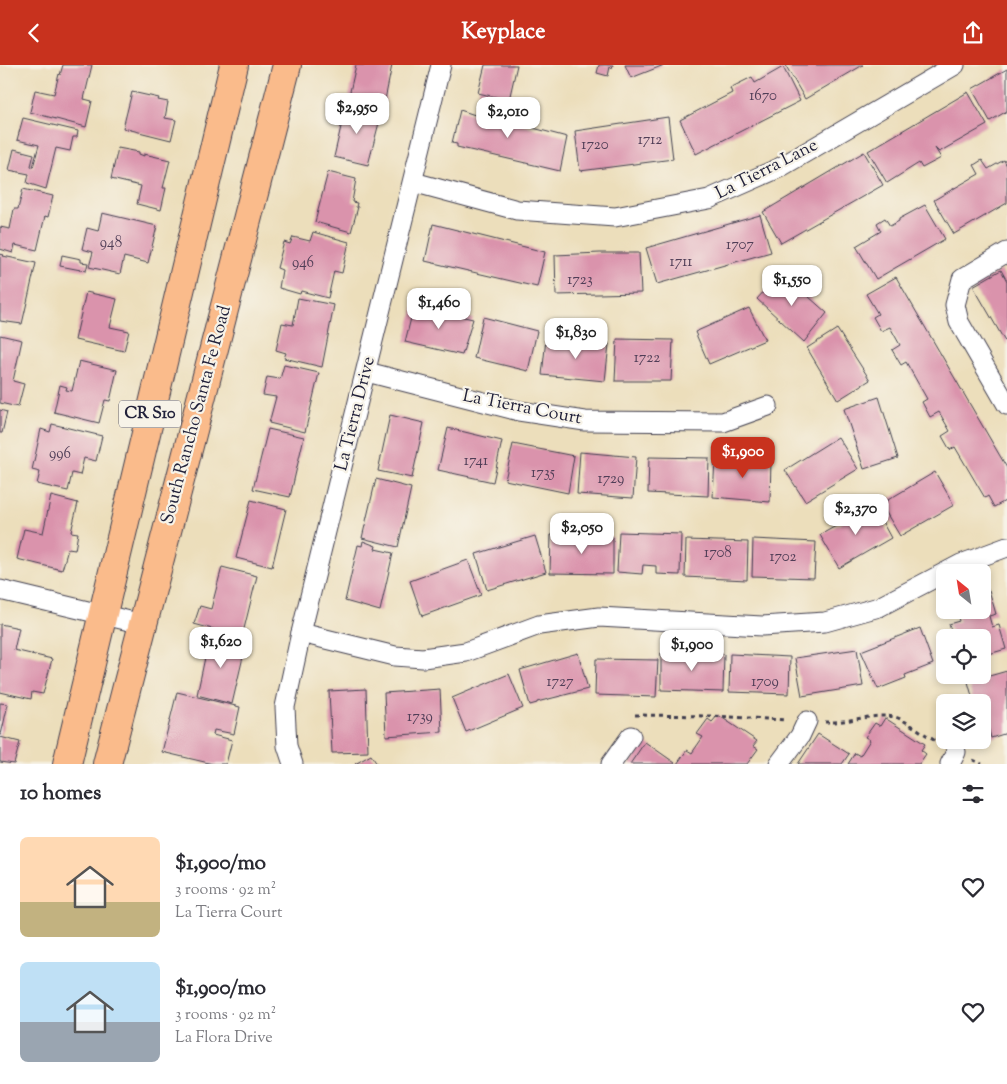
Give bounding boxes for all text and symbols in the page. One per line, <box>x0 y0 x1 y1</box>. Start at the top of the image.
text: Keyplace <box>461 17 546 49</box>
icon: back <box>20 19 48 47</box>
icon: share <box>959 19 987 47</box>
house number: 1670 <box>749 86 777 107</box>
pin: $2,950 <box>316 93 398 135</box>
text: $2,950 <box>336 97 378 120</box>
pin: $2,010 <box>467 97 549 139</box>
text: $2,010 <box>487 101 529 124</box>
house number: 1712 <box>638 130 662 151</box>
street label: La Tierra Lane <box>711 133 823 207</box>
house number: 1720 <box>581 135 609 156</box>
house number: 948 <box>100 233 122 254</box>
house number: 1707 <box>726 235 754 256</box>
house number: 1711 <box>670 252 692 273</box>
house number: 946 <box>292 253 314 274</box>
pin: $1,550 <box>751 265 833 307</box>
text: $1,550 <box>773 269 811 292</box>
house number: 1723 <box>567 270 593 291</box>
pin: $1,460 <box>398 287 480 330</box>
text: $1,460 <box>418 292 460 315</box>
street label: South Rancho Santa Fe Road <box>155 303 239 527</box>
pin: $1,830 <box>535 317 617 360</box>
text: $1,830 <box>556 322 596 345</box>
house number: 1722 <box>634 348 660 369</box>
street label: La Tierra Drive <box>329 354 383 474</box>
street label: La Tierra Court <box>460 384 584 432</box>
road number: CR S10 <box>119 401 181 427</box>
pin: $1,900 <box>702 437 784 479</box>
text: $1,900 <box>722 441 764 464</box>
house number: 996 <box>49 444 71 465</box>
house number: 1741 <box>464 451 488 472</box>
house number: 1735 <box>531 463 555 484</box>
house number: 1729 <box>598 469 624 490</box>
pin: $2,370 <box>815 493 897 536</box>
text: $2,370 <box>835 498 877 521</box>
pin: $2,050 <box>541 513 623 555</box>
text: $2,050 <box>561 517 603 540</box>
house number: 1708 <box>704 543 732 564</box>
house number: 1702 <box>769 547 797 568</box>
north arrow <box>936 564 991 619</box>
map controls <box>936 564 991 749</box>
pin: $1,620 <box>180 627 262 669</box>
pin: $1,900 <box>651 629 733 672</box>
button: locate <box>936 629 991 684</box>
text: $1,620 <box>200 631 242 654</box>
text: $1,900 <box>671 634 713 657</box>
house number: 1727 <box>546 672 574 693</box>
house number: 1709 <box>751 672 779 693</box>
button: layers <box>936 694 991 749</box>
house number: 1739 <box>407 707 433 728</box>
text: 10 homes <box>20 779 101 809</box>
icon: filters <box>959 780 987 808</box>
text: $1,900/mo <box>175 849 266 879</box>
icon: home <box>60 857 120 917</box>
icon: heart <box>959 873 987 901</box>
text: 3 rooms · 92 m² <box>175 879 276 902</box>
text: La Tierra Court <box>175 902 283 925</box>
text: $1,900/mo <box>175 974 266 1004</box>
icon: home <box>60 982 120 1042</box>
icon: heart <box>959 998 987 1026</box>
text: 3 rooms · 92 m² <box>175 1004 276 1027</box>
text: La Flora Drive <box>175 1027 273 1050</box>

